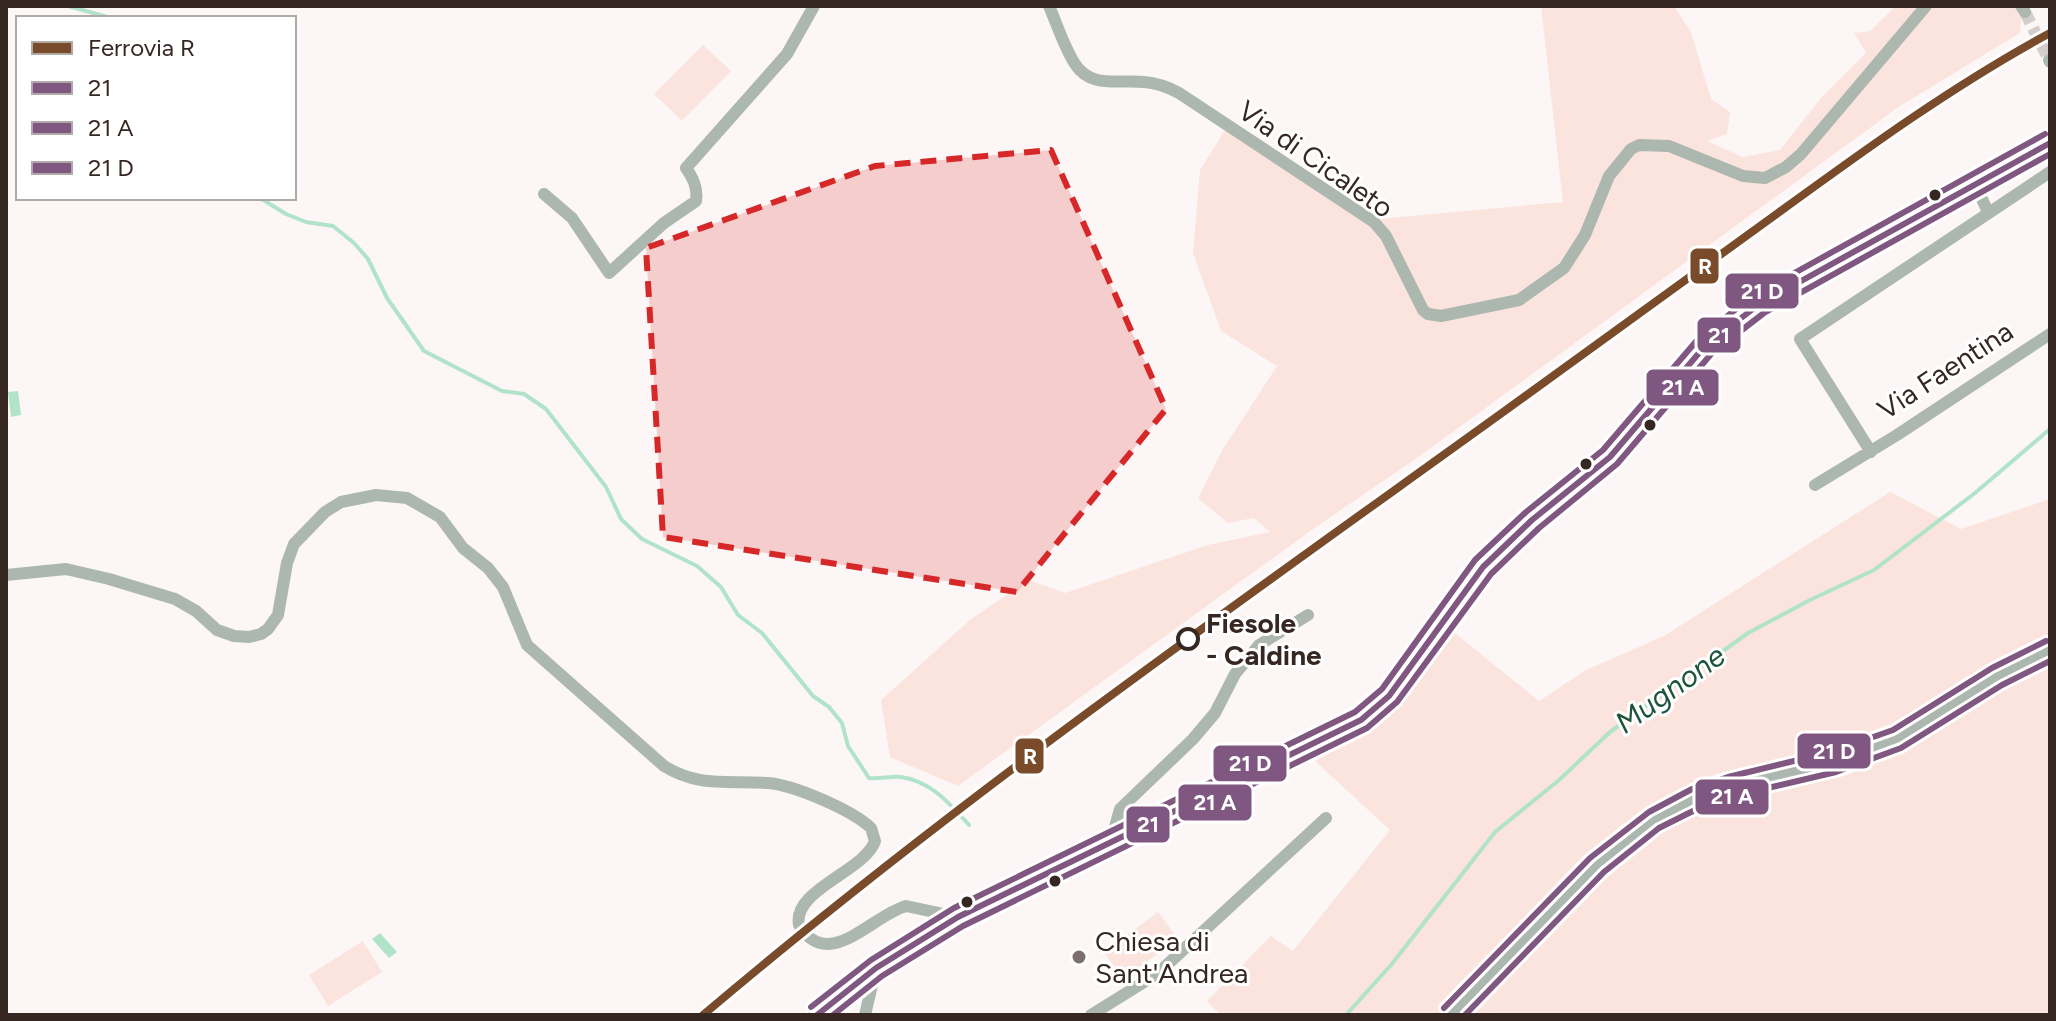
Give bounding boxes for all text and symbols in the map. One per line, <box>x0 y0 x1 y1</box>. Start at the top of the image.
legend <box>16 16 296 200</box>
text: Ferrovia R <box>88 33 195 62</box>
text: 21 <box>88 73 111 102</box>
street label: Via di Cicaleto <box>1232 93 1400 225</box>
text: 21 A <box>88 113 134 142</box>
text: 21 D <box>88 153 134 182</box>
unlabelled marker <box>1927 187 1943 203</box>
line badge: R <box>1689 247 1720 285</box>
text: R <box>1698 253 1712 280</box>
line badge: 21 D <box>1724 272 1800 310</box>
text: 21 D <box>1741 278 1783 305</box>
street label: Via Faentina <box>1871 314 2019 426</box>
line badge: 21 <box>1696 316 1742 354</box>
text: 21 <box>1708 322 1730 349</box>
line badge: 21 A <box>1645 368 1720 407</box>
text: 21 A <box>1662 374 1705 401</box>
unlabelled marker <box>1642 417 1658 433</box>
unlabelled marker <box>1578 456 1594 472</box>
place label: Fiesole - Caldine <box>1206 606 1322 672</box>
marker: Fiesole - Caldine <box>1177 628 1199 650</box>
water label: Mugnone <box>1608 637 1732 741</box>
line badge: 21 D <box>1796 732 1872 770</box>
line badge: R <box>1014 737 1045 775</box>
text: 21 D <box>1813 738 1855 765</box>
text: R <box>1023 743 1037 770</box>
line badge: 21 D <box>1212 744 1288 783</box>
text: 21 D <box>1229 750 1271 777</box>
line badge: 21 A <box>1694 778 1770 816</box>
line badge: 21 A <box>1177 783 1253 822</box>
text: 21 A <box>1711 783 1754 810</box>
text: 21 A <box>1194 789 1237 816</box>
line badge: 21 <box>1125 805 1171 844</box>
text: 21 <box>1137 811 1159 838</box>
unlabelled marker <box>1047 873 1063 889</box>
unlabelled marker <box>959 894 975 910</box>
place label: Chiesa di Sant'Andrea <box>1095 924 1248 990</box>
marker: Chiesa di Sant'Andrea <box>1070 948 1088 966</box>

